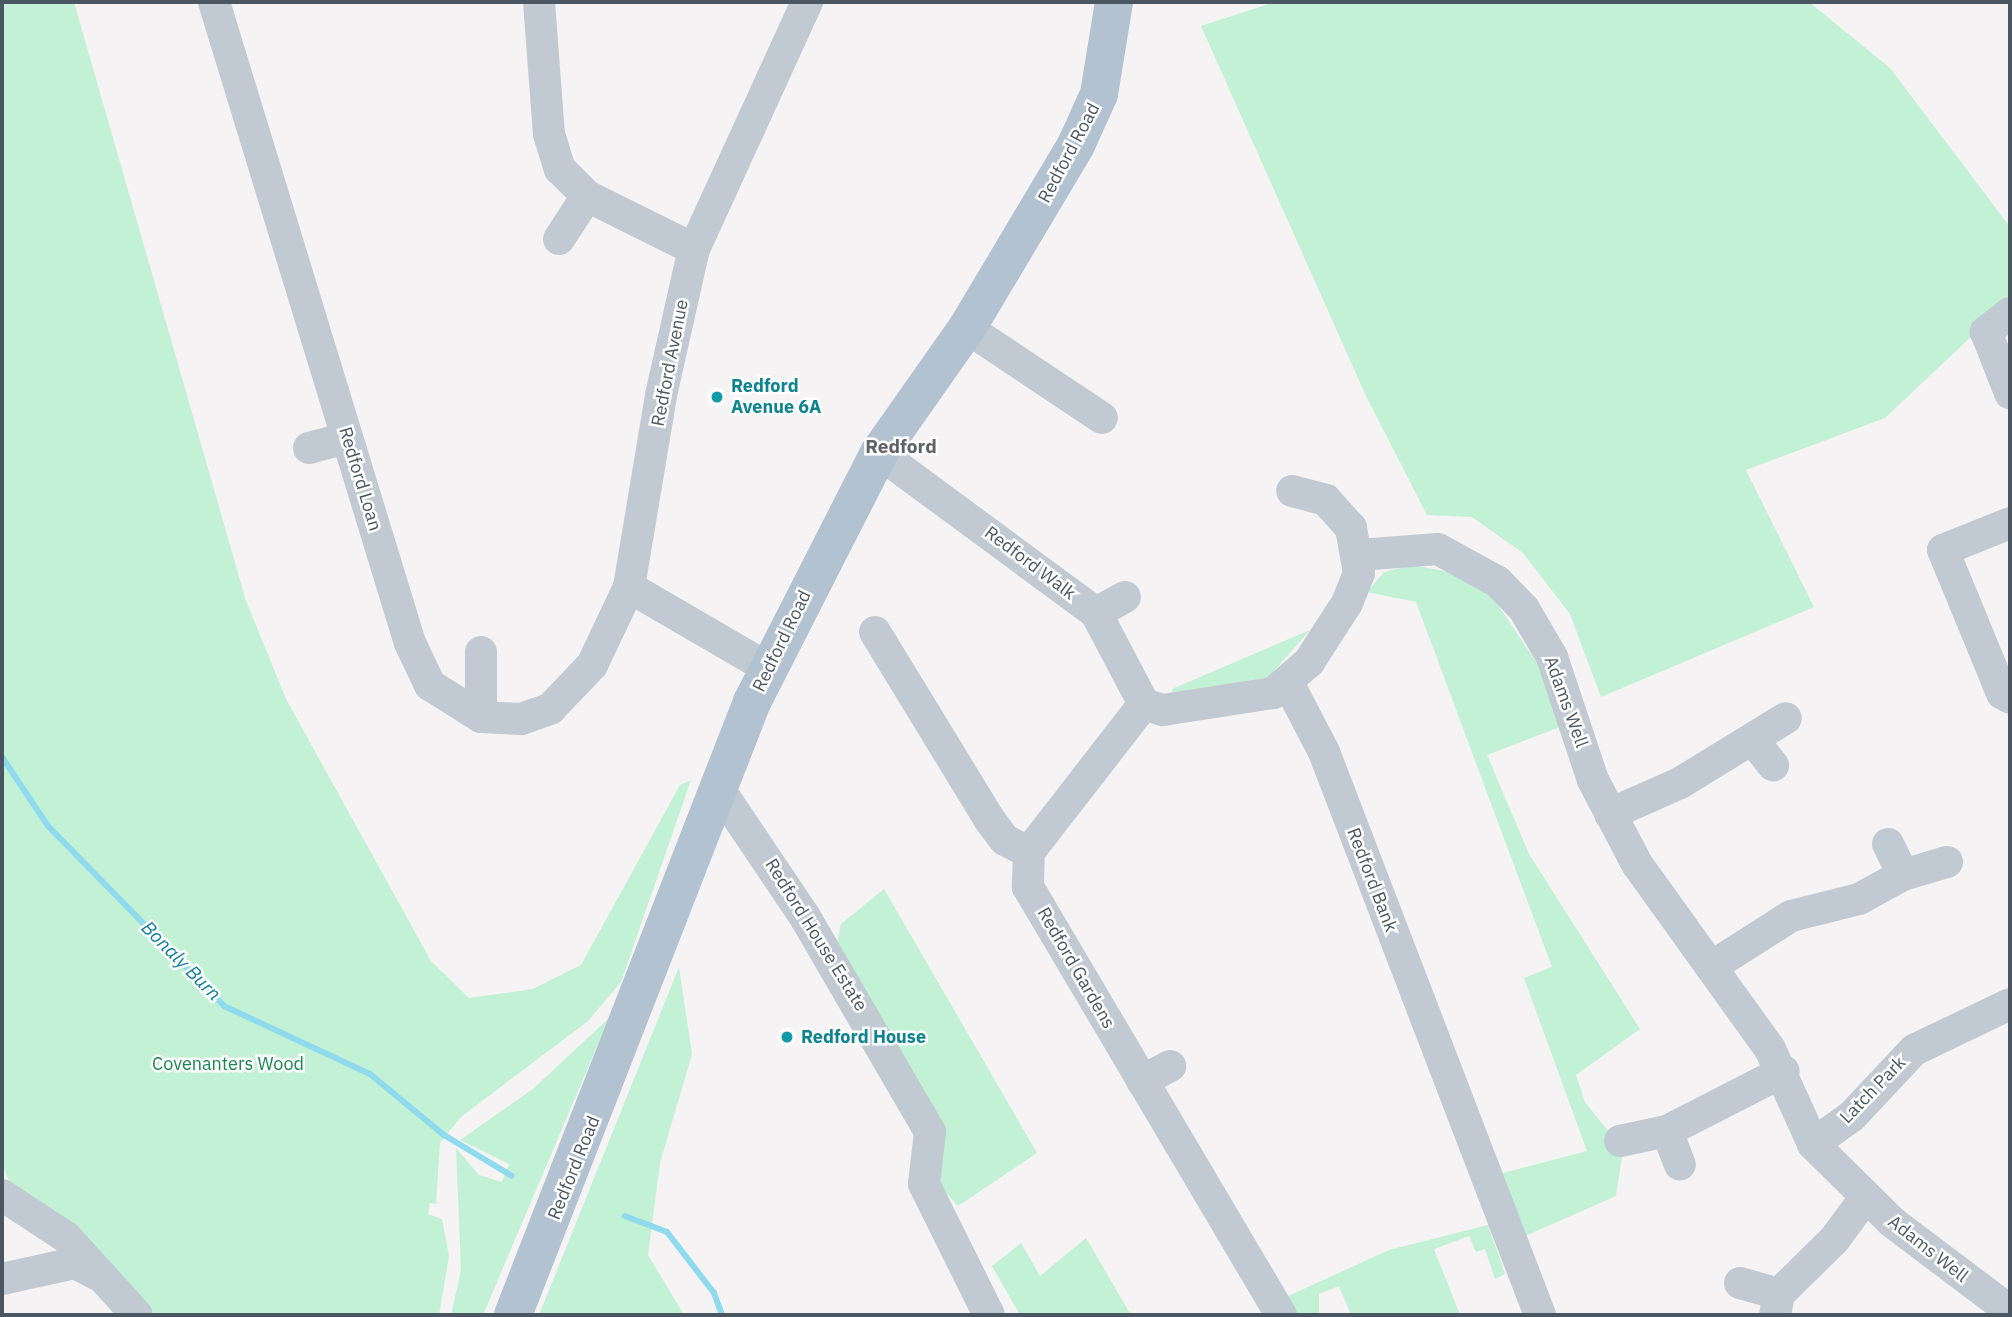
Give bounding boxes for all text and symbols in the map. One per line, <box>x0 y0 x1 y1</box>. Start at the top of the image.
street label: Redford Road <box>1034 99 1104 207</box>
street label: Redford Avenue <box>647 298 693 428</box>
place label: Redford Avenue 6A <box>731 376 821 418</box>
marker: Redford Avenue 6A <box>709 389 725 405</box>
street label: Redford Loan <box>334 425 386 533</box>
district label: Redford <box>865 436 937 458</box>
street label: Redford Walk <box>980 522 1080 604</box>
street label: Redford Road <box>748 587 816 695</box>
street label: Adams Well <box>1539 653 1593 751</box>
street label: Redford Bank <box>1342 825 1402 935</box>
street label: Redford House Estate <box>760 855 872 1015</box>
street label: Redford Gardens <box>1033 903 1119 1033</box>
water label: Bonaly Burn <box>137 917 225 1005</box>
place label: Redford House <box>801 1026 926 1048</box>
marker: Redford House <box>779 1029 795 1045</box>
street label: Latch Park <box>1836 1052 1910 1128</box>
park label: Covenanters Wood <box>152 1053 304 1075</box>
street label: Redford Road <box>543 1113 605 1223</box>
street label: Adams Well <box>1884 1211 1972 1287</box>

